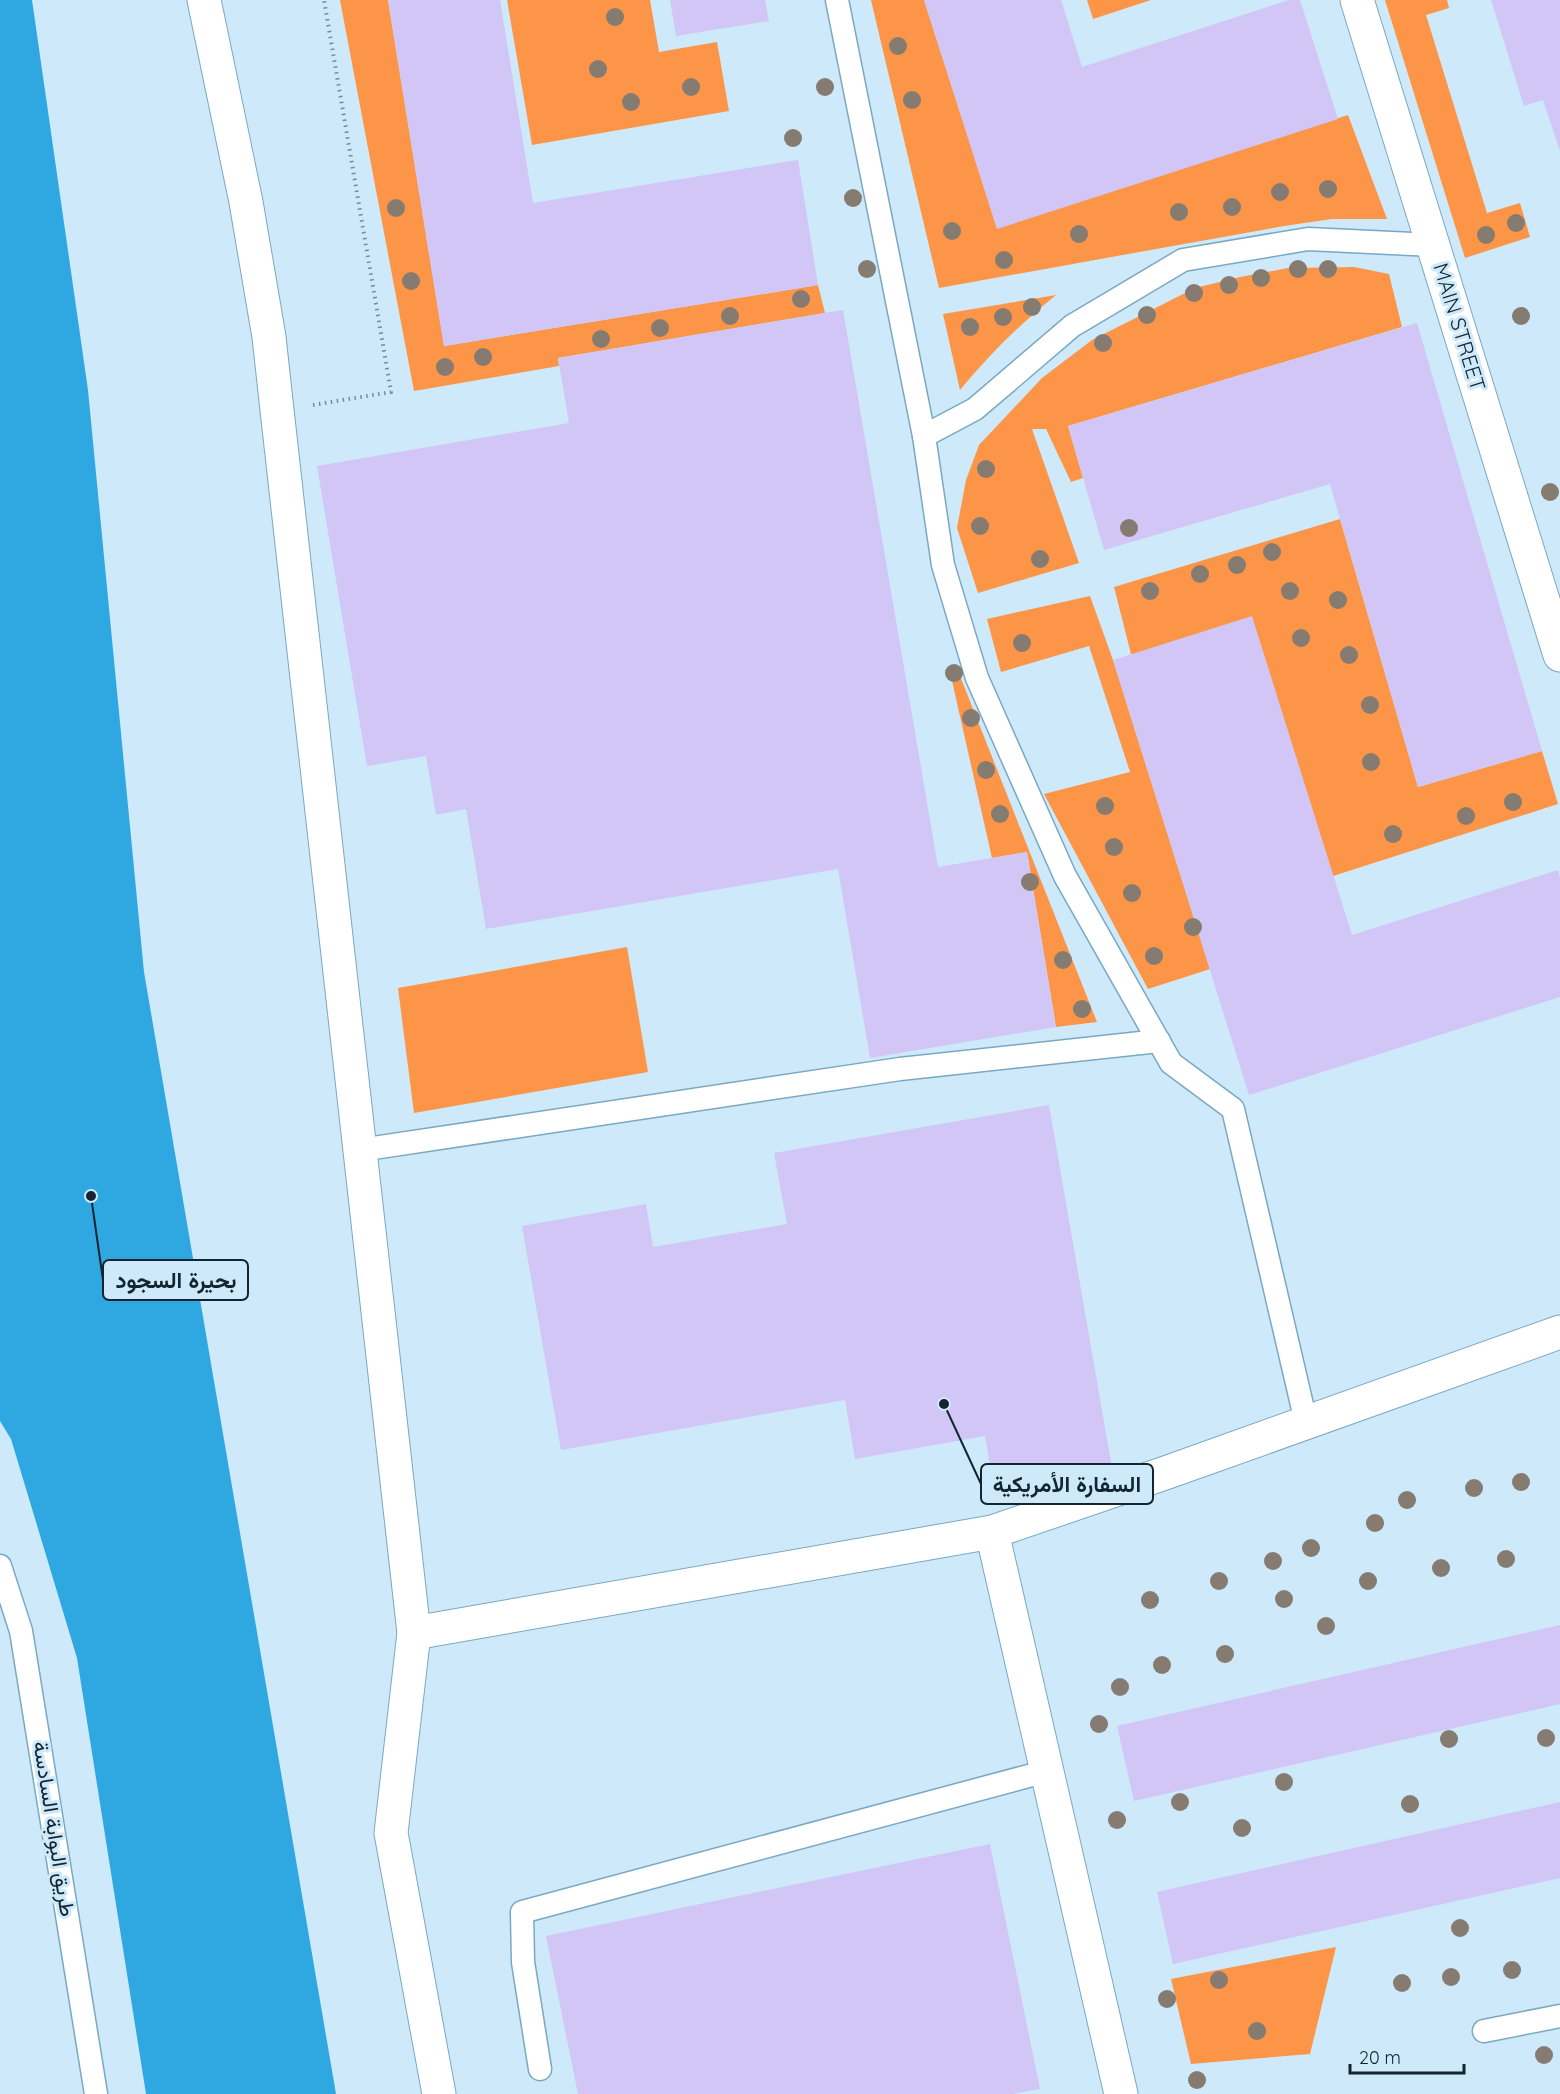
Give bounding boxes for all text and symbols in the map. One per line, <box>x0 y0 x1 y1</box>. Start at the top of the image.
street label: MAIN STREET <box>1428 260 1492 394</box>
callout: بحيرة السجود <box>103 1260 248 1300</box>
text: بحيرة السجود <box>115 1266 237 1294</box>
callout: السفارة الأمريكية <box>981 1464 1153 1504</box>
text: السفارة الأمريكية <box>993 1470 1141 1498</box>
street label: طريق البوابة السادسة <box>27 1739 82 1919</box>
scale bar <box>1350 2037 1464 2075</box>
text: 20 m <box>1359 2046 1401 2069</box>

